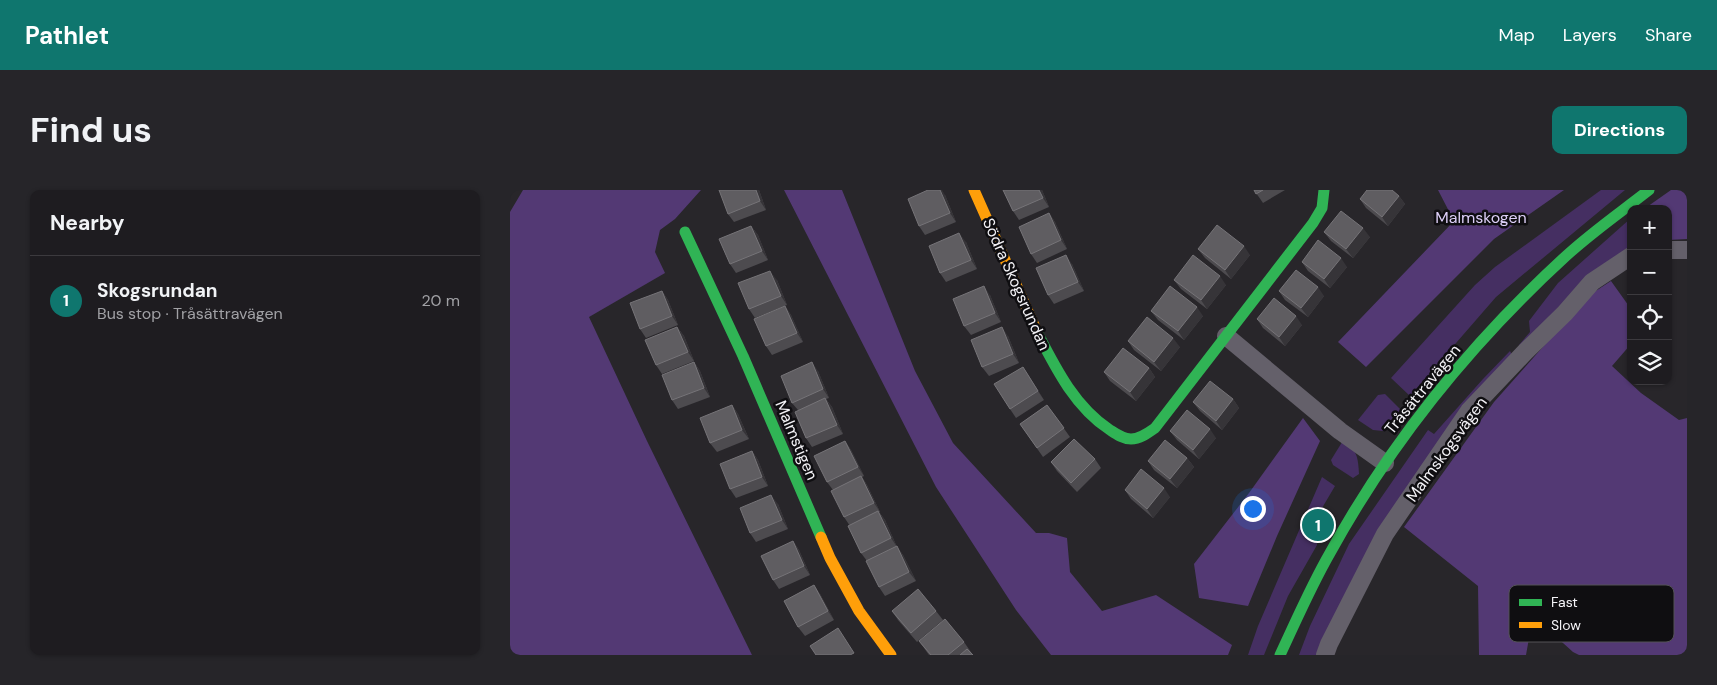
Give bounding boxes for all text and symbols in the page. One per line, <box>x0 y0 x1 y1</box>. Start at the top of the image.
text: Pathlet <box>25 20 109 51</box>
text: Map <box>1499 23 1535 47</box>
text: Layers <box>1563 23 1617 47</box>
text: Share <box>1645 23 1692 47</box>
button: Directions <box>1552 106 1687 154</box>
text: Find us <box>30 107 152 153</box>
map controls <box>1627 205 1672 385</box>
button: + <box>1627 205 1672 250</box>
park label: Malmskogen <box>1435 207 1527 228</box>
text: Nearby <box>50 209 124 237</box>
street label: Södra Skogsrundan <box>978 215 1055 354</box>
button: − <box>1627 250 1672 295</box>
text: Skogsrundan <box>97 278 218 303</box>
text: 1 <box>63 290 69 311</box>
text: 20 m <box>421 290 460 311</box>
button: locate <box>1627 295 1672 340</box>
text: Bus stop · Tråsättravägen <box>97 303 283 324</box>
street label: Tråsättravägen <box>1380 340 1465 439</box>
button: layers <box>1627 340 1672 385</box>
street label: Malmskogsvägen <box>1401 393 1492 506</box>
street label: Malmstigen <box>770 397 823 483</box>
your location <box>1240 496 1266 522</box>
pin: 1 <box>1302 506 1334 544</box>
legend <box>1509 585 1674 642</box>
text: Fast <box>1551 593 1578 611</box>
text: Slow <box>1551 616 1581 634</box>

